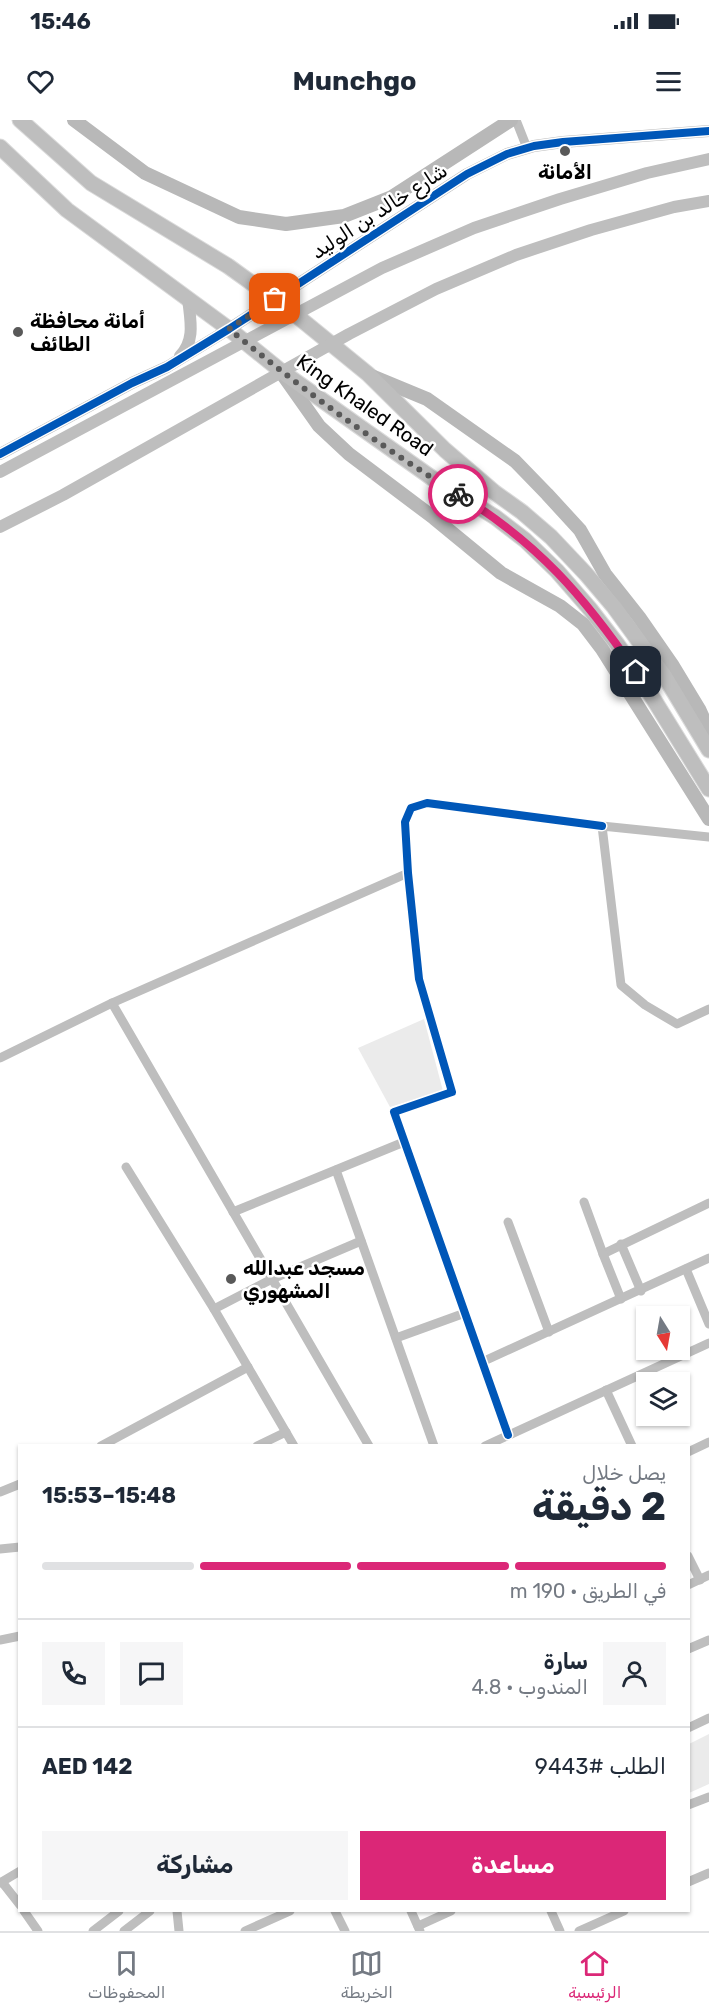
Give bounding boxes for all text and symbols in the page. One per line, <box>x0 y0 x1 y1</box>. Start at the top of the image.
text: 15:46 <box>30 8 91 35</box>
icon: heart <box>24 65 57 98</box>
text: Munchgo <box>292 65 417 97</box>
icon: menu <box>652 65 685 98</box>
marker: الأمانة <box>558 144 572 158</box>
street label: شارع خالد بن الوليد <box>306 158 453 266</box>
place label: الأمانة <box>538 160 592 184</box>
pin <box>249 273 300 324</box>
icon: bag <box>258 282 291 315</box>
place label: أمانة محافظة الطائف <box>30 309 145 356</box>
marker: أمانة محافظة الطائف <box>11 325 25 339</box>
street label: King Khaled Road <box>292 349 438 461</box>
courier <box>428 464 488 524</box>
icon: bike <box>442 478 475 511</box>
pin <box>610 646 661 697</box>
icon: home <box>619 655 652 688</box>
place label: مسجد عبدالله المشهوري <box>243 1256 365 1305</box>
marker: مسجد عبدالله المشهوري <box>224 1272 238 1286</box>
north arrow <box>636 1306 690 1360</box>
map controls <box>636 1306 690 1426</box>
button: layers <box>636 1372 690 1426</box>
text: يصل خلال <box>582 1461 666 1485</box>
text: 15:48–15:53 <box>42 1482 176 1509</box>
text: 2 دقيقة <box>532 1484 666 1530</box>
text: في الطريق · 190 m <box>510 1579 666 1603</box>
button: phone <box>42 1642 105 1705</box>
button: chat <box>120 1642 183 1705</box>
button: person <box>603 1642 666 1705</box>
text: سارة <box>543 1648 588 1675</box>
text: المندوب · 4.8 <box>471 1675 588 1699</box>
text: AED 142 <box>42 1753 133 1780</box>
text: الطلب #9443 <box>535 1753 666 1780</box>
button: مشاركة <box>42 1831 348 1900</box>
button: مساعدة <box>360 1831 666 1900</box>
tab: المحفوظات <box>88 1947 165 2002</box>
tab: الخريطة <box>341 1947 393 2002</box>
tab: الرئيسية <box>568 1947 621 2002</box>

